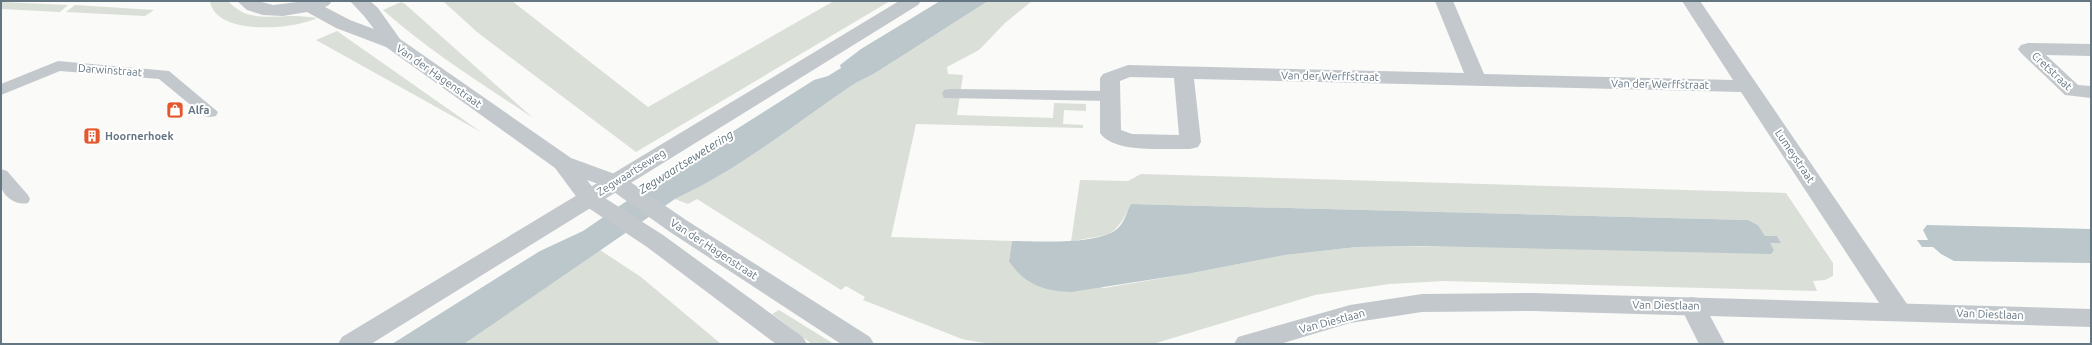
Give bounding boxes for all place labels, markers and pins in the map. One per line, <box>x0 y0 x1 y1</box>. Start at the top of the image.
shop icon: Alfa <box>165 100 185 120</box>
place label: Alfa <box>188 104 210 116</box>
building icon: Hoornerhoek <box>82 126 102 146</box>
place label: Hoornerhoek <box>105 130 174 142</box>

